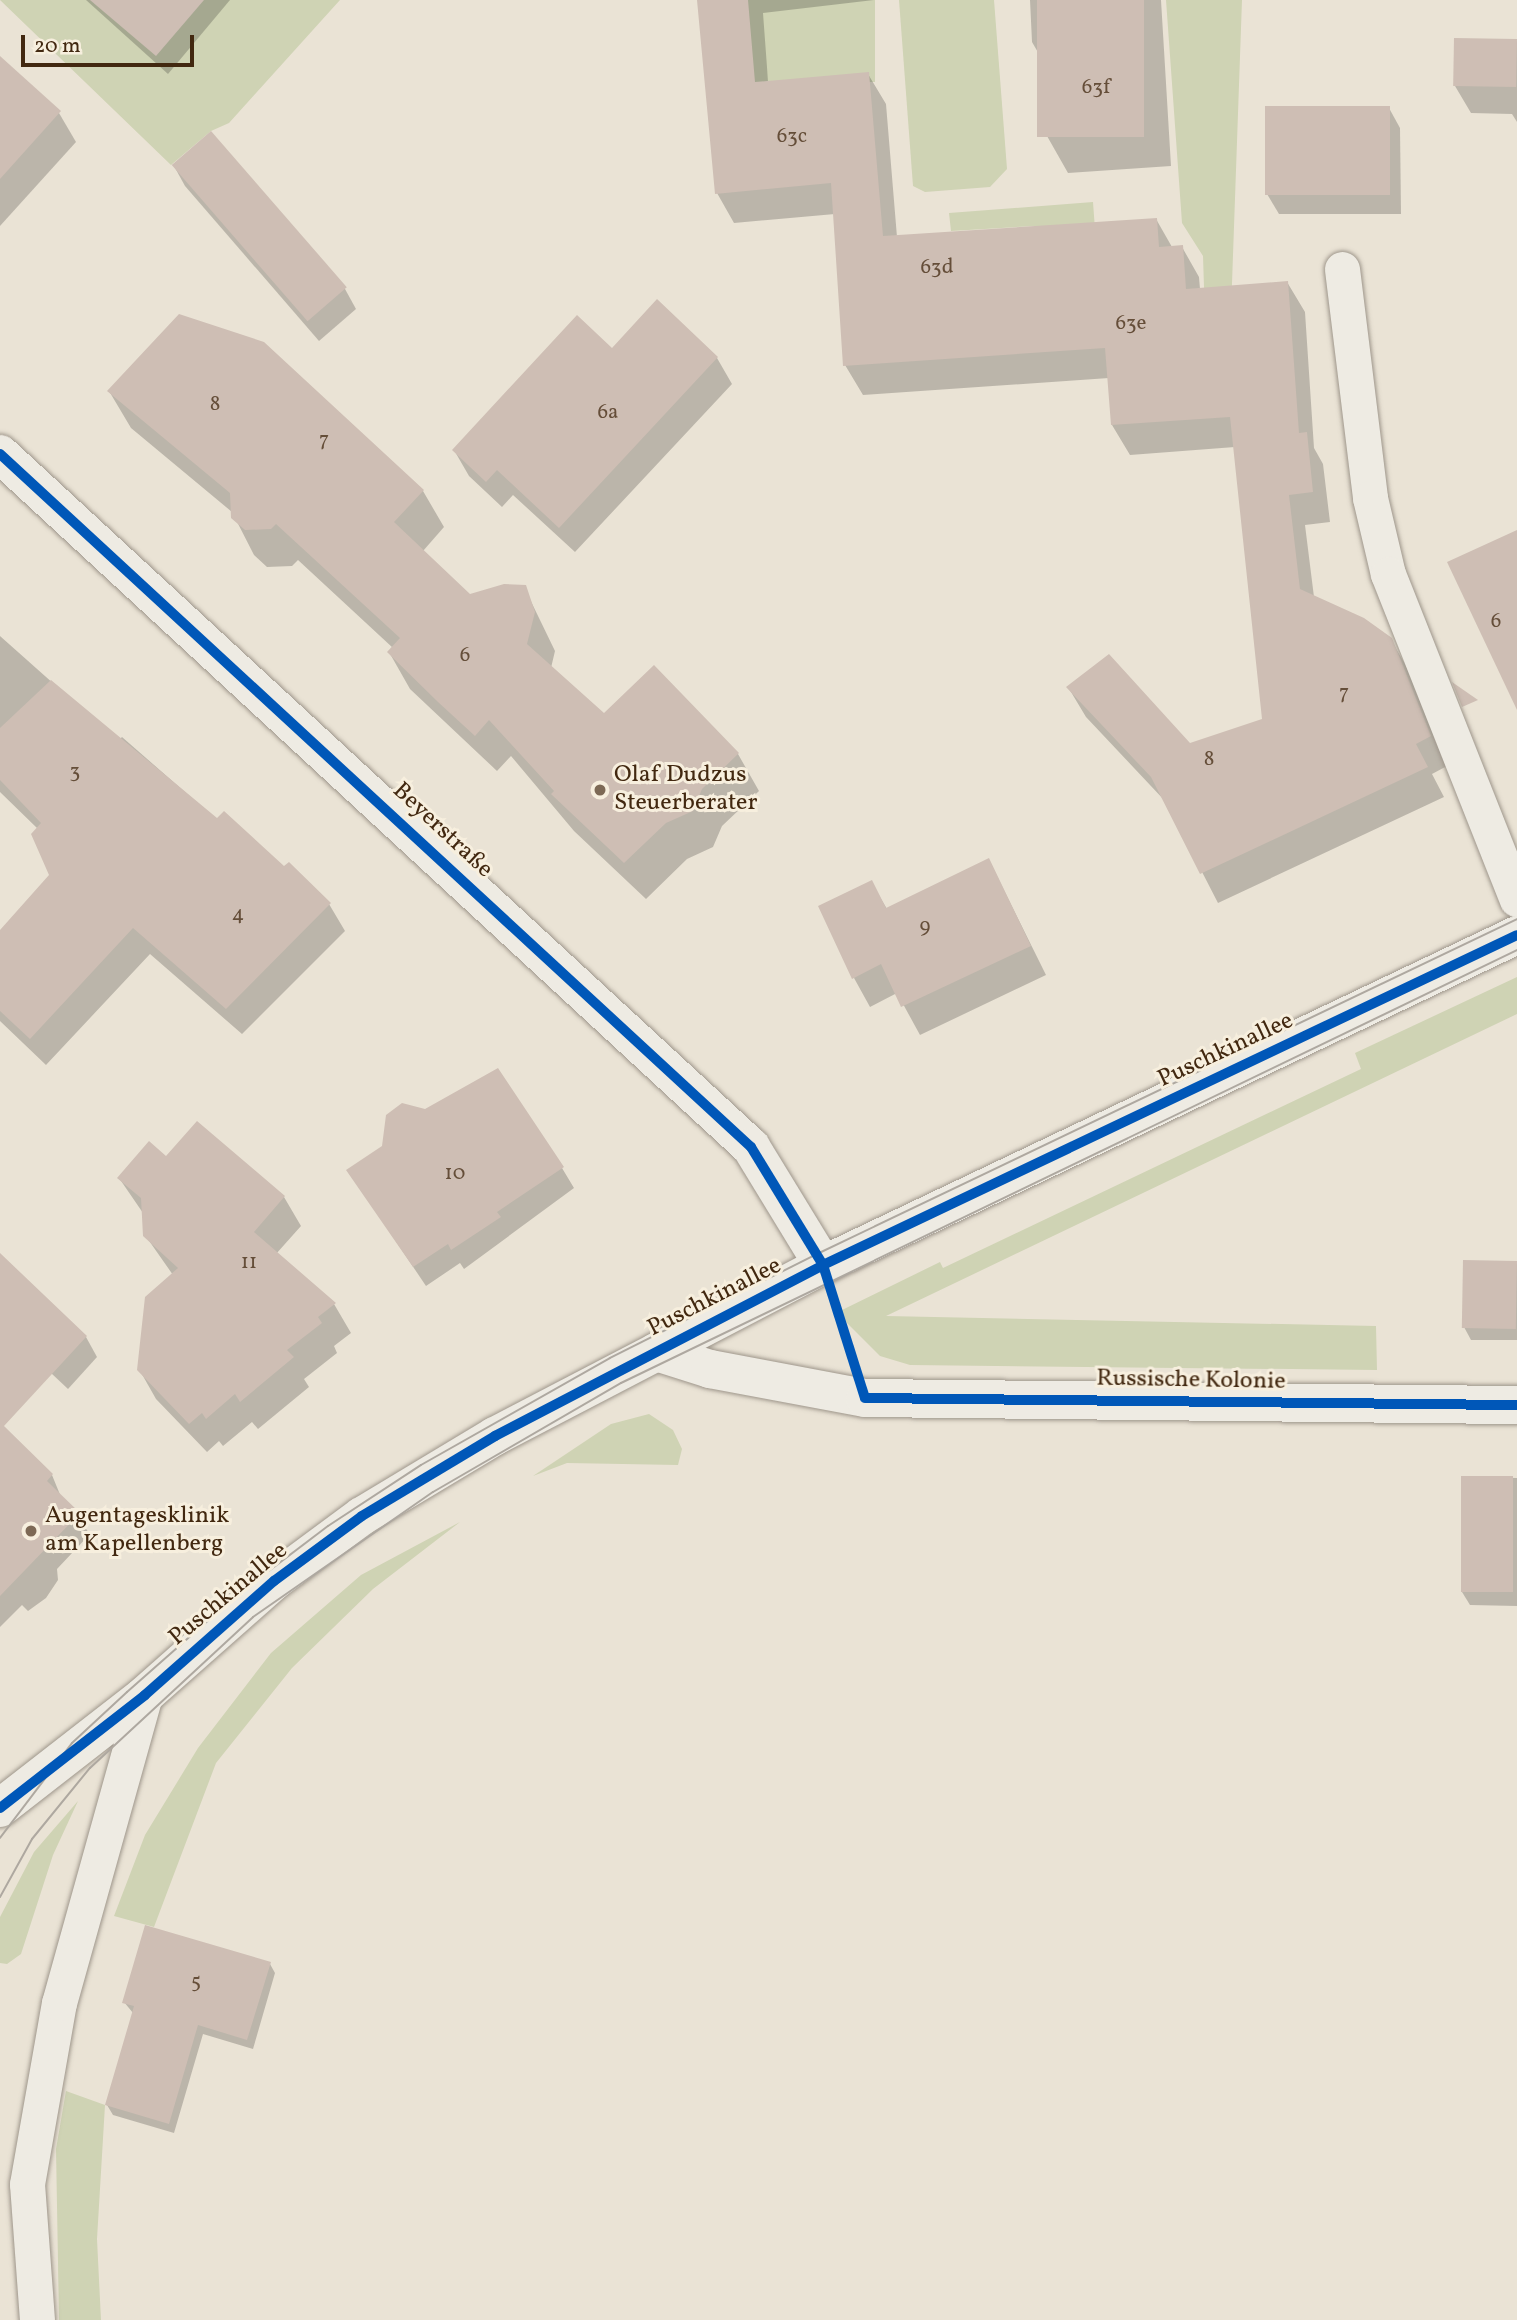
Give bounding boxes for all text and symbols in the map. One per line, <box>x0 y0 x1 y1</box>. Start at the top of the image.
scale bar <box>24 21 198 65</box>
text: 20 m <box>34 32 80 61</box>
house number: 63f <box>1082 75 1110 101</box>
house number: 63c <box>777 124 807 150</box>
house number: 63d <box>921 255 953 281</box>
house number: 63e <box>1115 311 1147 337</box>
house number: 8 <box>210 392 220 418</box>
house number: 6a <box>597 400 619 426</box>
house number: 7 <box>319 428 329 454</box>
house number: 6 <box>1491 609 1501 635</box>
house number: 6 <box>460 643 470 669</box>
house number: 7 <box>1339 681 1349 707</box>
house number: 8 <box>1204 747 1214 773</box>
house number: 3 <box>70 759 80 785</box>
place label: Olaf Dudzus Steuerberater <box>614 762 758 818</box>
street label: Beyerstraße <box>386 777 498 885</box>
marker: Olaf Dudzus Steuerberater <box>592 782 608 798</box>
house number: 4 <box>232 902 244 928</box>
house number: 9 <box>920 914 930 940</box>
street label: Puschkinallee <box>1154 1007 1298 1095</box>
house number: 10 <box>445 1161 465 1187</box>
house number: 11 <box>241 1250 257 1276</box>
street label: Puschkinallee <box>643 1252 787 1344</box>
street label: Russische Kolonie <box>1096 1365 1286 1397</box>
place label: Augentagesklinik am Kapellenberg <box>45 1503 229 1559</box>
marker: Augentagesklinik am Kapellenberg <box>23 1523 39 1539</box>
street label: Puschkinallee <box>164 1537 294 1653</box>
house number: 5 <box>191 1969 201 1995</box>

